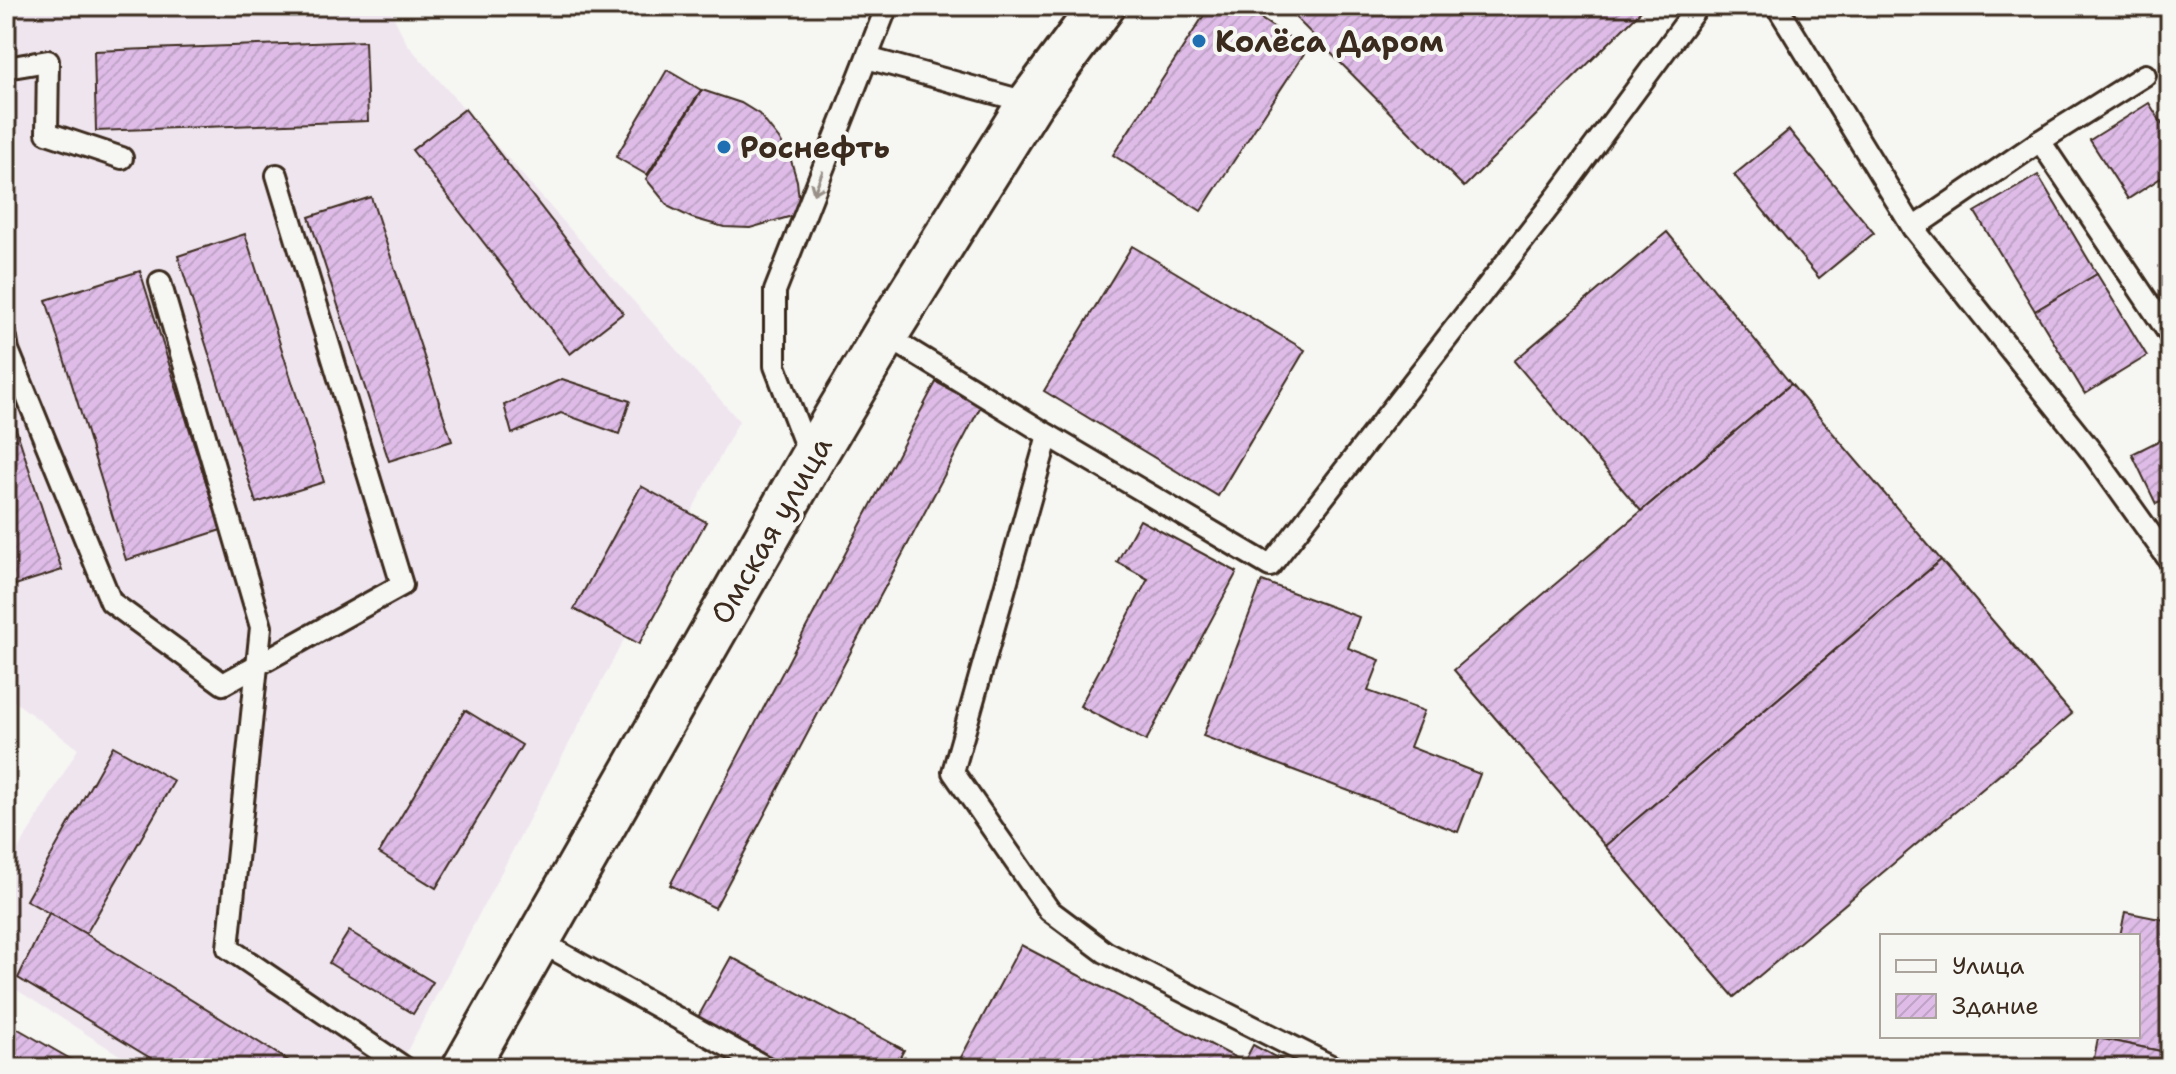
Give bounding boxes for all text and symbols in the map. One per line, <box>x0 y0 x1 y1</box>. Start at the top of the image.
place label: Колёса Даром <box>1215 21 1444 62</box>
marker: Колёса Даром <box>1190 32 1208 50</box>
place label: Роснефть <box>740 127 890 168</box>
marker: Роснефть <box>715 138 733 156</box>
one-way arrow <box>810 170 824 195</box>
street label: Омская улица <box>701 428 842 631</box>
legend <box>1880 934 2140 1038</box>
text: Улица <box>1952 950 2025 982</box>
text: Здание <box>1952 990 2039 1022</box>

